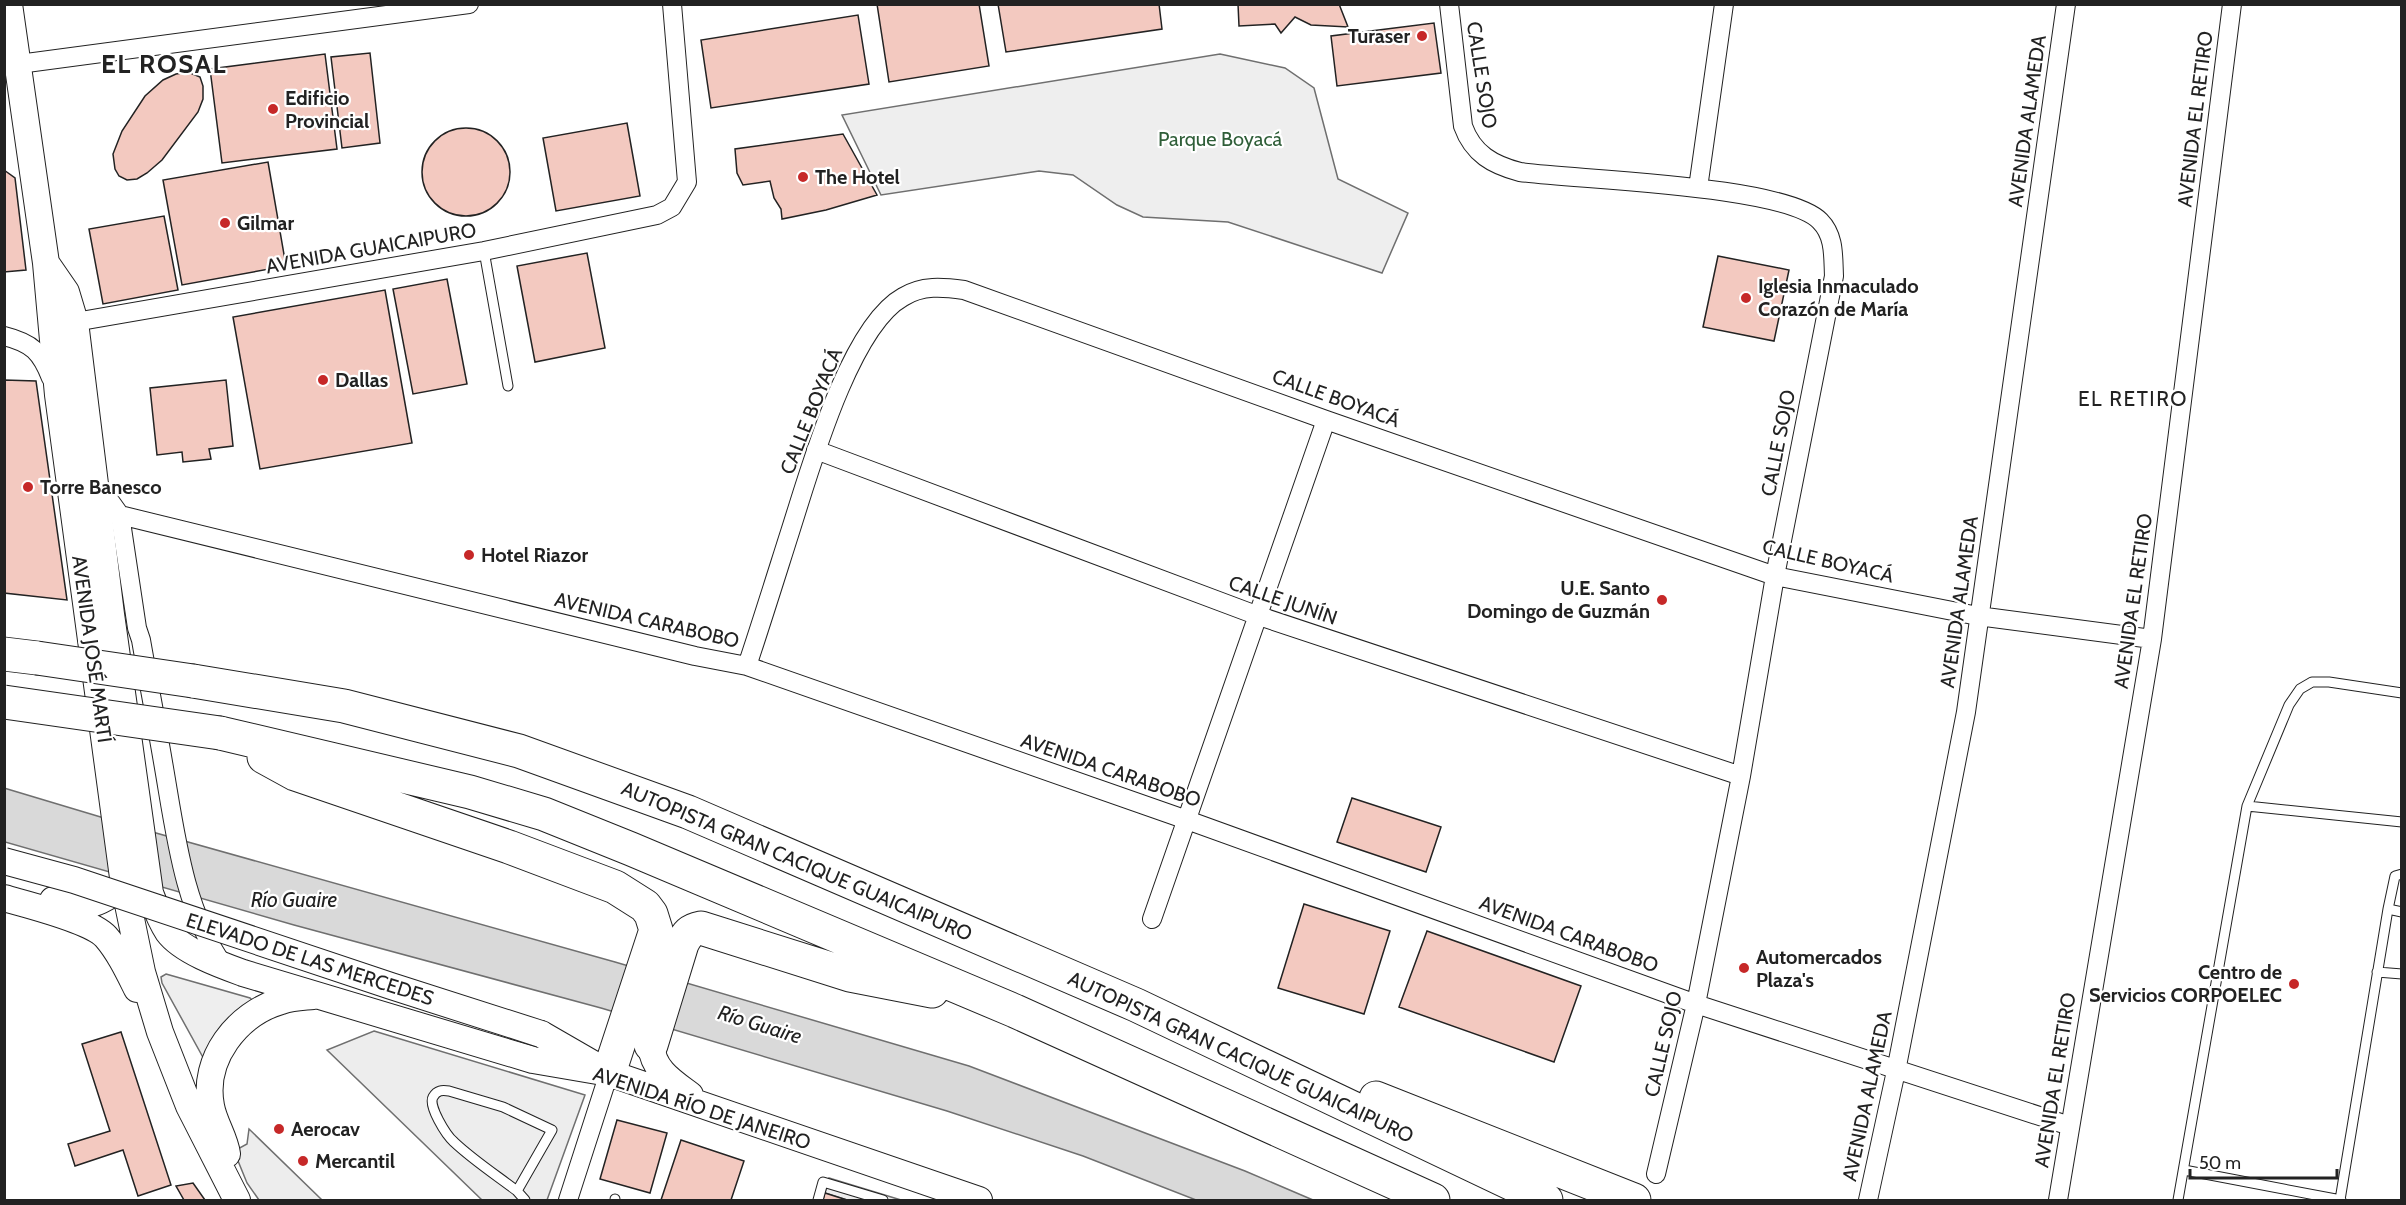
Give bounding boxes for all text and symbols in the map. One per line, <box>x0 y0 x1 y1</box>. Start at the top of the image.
street label: CALLE SOJO <box>1462 20 1502 130</box>
place label: Turaser <box>1348 24 1410 48</box>
marker: Turaser <box>1415 29 1429 43</box>
street label: AVENIDA EL RETIRO <box>2172 30 2218 208</box>
street label: AVENIDA ALAMEDA <box>2003 33 2051 209</box>
district label: EL ROSAL <box>101 48 227 80</box>
place label: Edificio Provincial <box>285 86 369 133</box>
marker: Edificio Provincial <box>266 102 280 116</box>
park label: Parque Boyacá <box>1158 127 1282 151</box>
place label: The Hotel <box>815 165 900 189</box>
marker: The Hotel <box>796 170 810 184</box>
place label: Gilmar <box>237 211 295 235</box>
marker: Gilmar <box>218 216 232 230</box>
street label: AVENIDA GUAICAIPURO <box>264 218 478 278</box>
place label: Iglesia Inmaculado Corazón de María <box>1758 274 1919 321</box>
marker: Iglesia Inmaculado Corazón de María <box>1739 291 1753 305</box>
street label: CALLE BOYACÁ <box>775 344 847 478</box>
street label: CALLE BOYACÁ <box>1269 364 1404 432</box>
place label: Dallas <box>335 368 388 392</box>
marker: Dallas <box>316 373 330 387</box>
district label: EL RETIRO <box>2078 386 2188 411</box>
street label: CALLE SOJO <box>1756 388 1800 498</box>
place label: Torre Banesco <box>40 475 162 499</box>
marker: Torre Banesco <box>21 480 35 494</box>
street label: AVENIDA EL RETIRO <box>2109 512 2157 690</box>
street label: AVENIDA ALAMEDA <box>1935 514 1983 690</box>
street label: CALLE BOYACÁ <box>1760 534 1897 588</box>
place label: Hotel Riazor <box>481 543 588 567</box>
marker: Hotel Riazor <box>462 548 476 562</box>
street label: AVENIDA JOSÉ MARTÍ <box>67 554 117 744</box>
street label: CALLE JUNÍN <box>1226 570 1340 630</box>
place label: U.E. Santo Domingo de Guzmán <box>1467 576 1650 623</box>
street label: AVENIDA CARABOBO <box>552 587 742 653</box>
marker: U.E. Santo Domingo de Guzmán <box>1655 593 1669 607</box>
street label: AVENIDA CARABOBO <box>1018 728 1204 812</box>
street label: AUTOPISTA GRAN CACIQUE GUAICAIPURO <box>618 776 976 946</box>
water label: Río Guaire <box>251 887 338 912</box>
street label: AVENIDA CARABOBO <box>1476 890 1662 978</box>
street label: ELEVADO DE LAS MERCEDES <box>183 908 437 1010</box>
place label: Automercados Plaza's <box>1756 945 1882 992</box>
place label: Centro de Servicios CORPOELEC <box>2089 960 2282 1007</box>
marker: Automercados Plaza's <box>1737 961 1751 975</box>
street label: AUTOPISTA GRAN CACIQUE GUAICAIPURO <box>1064 966 1418 1148</box>
marker: Centro de Servicios CORPOELEC <box>2287 977 2301 991</box>
street label: CALLE SOJO <box>1639 989 1687 1099</box>
street label: AVENIDA EL RETIRO <box>2029 991 2081 1169</box>
water label: Río Guaire <box>715 999 805 1049</box>
street label: AVENIDA ALAMEDA <box>1837 1008 1897 1183</box>
street label: AVENIDA RÍO DE JANEIRO <box>590 1061 814 1155</box>
place label: Aerocav <box>291 1117 360 1141</box>
marker: Aerocav <box>272 1122 286 1136</box>
scale bar <box>2190 1142 2337 1180</box>
place label: Mercantil <box>315 1149 395 1173</box>
text: 50 m <box>2199 1152 2241 1174</box>
marker: Mercantil <box>296 1154 310 1168</box>

